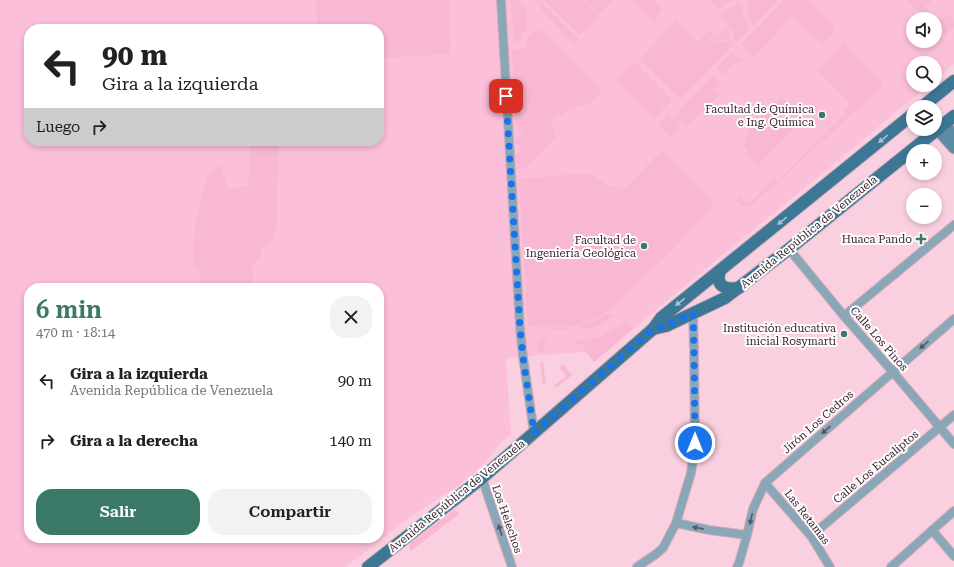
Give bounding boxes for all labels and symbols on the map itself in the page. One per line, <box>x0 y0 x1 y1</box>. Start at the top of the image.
pin <box>489 79 523 113</box>
place label: Facultad de Química e Ing. Química <box>705 103 814 129</box>
marker: Facultad de Química e Ing. Química <box>817 110 827 120</box>
one-way arrow <box>877 134 888 143</box>
street label: Avenida República de Venezuela <box>738 173 880 291</box>
one-way arrow <box>776 216 787 225</box>
place label: Huaca Pando <box>842 233 912 246</box>
marker: Huaca Pando <box>915 233 927 245</box>
place label: Facultad de Ingeniería Geológica <box>526 234 636 260</box>
marker: Facultad de Ingeniería Geológica <box>639 241 649 251</box>
one-way arrow <box>675 298 686 307</box>
street label: Calle Los Pinos <box>848 304 910 374</box>
place label: Institución educativa inicial Rosymarti <box>723 322 836 348</box>
marker: Institución educativa inicial Rosymarti <box>839 329 849 339</box>
one-way arrow <box>919 340 930 349</box>
street label: Jirón Los Cedros <box>780 388 856 456</box>
position arrow <box>674 422 716 464</box>
one-way arrow <box>821 425 831 434</box>
street label: Calle Los Eucaliptos <box>831 428 921 506</box>
street label: Avenida República de Venezuela <box>386 437 528 555</box>
street label: Los Helechos <box>489 483 525 555</box>
street label: Las Retamas <box>782 487 832 547</box>
one-way arrow <box>747 513 753 525</box>
one-way arrow <box>496 524 502 536</box>
one-way arrow <box>691 524 704 530</box>

